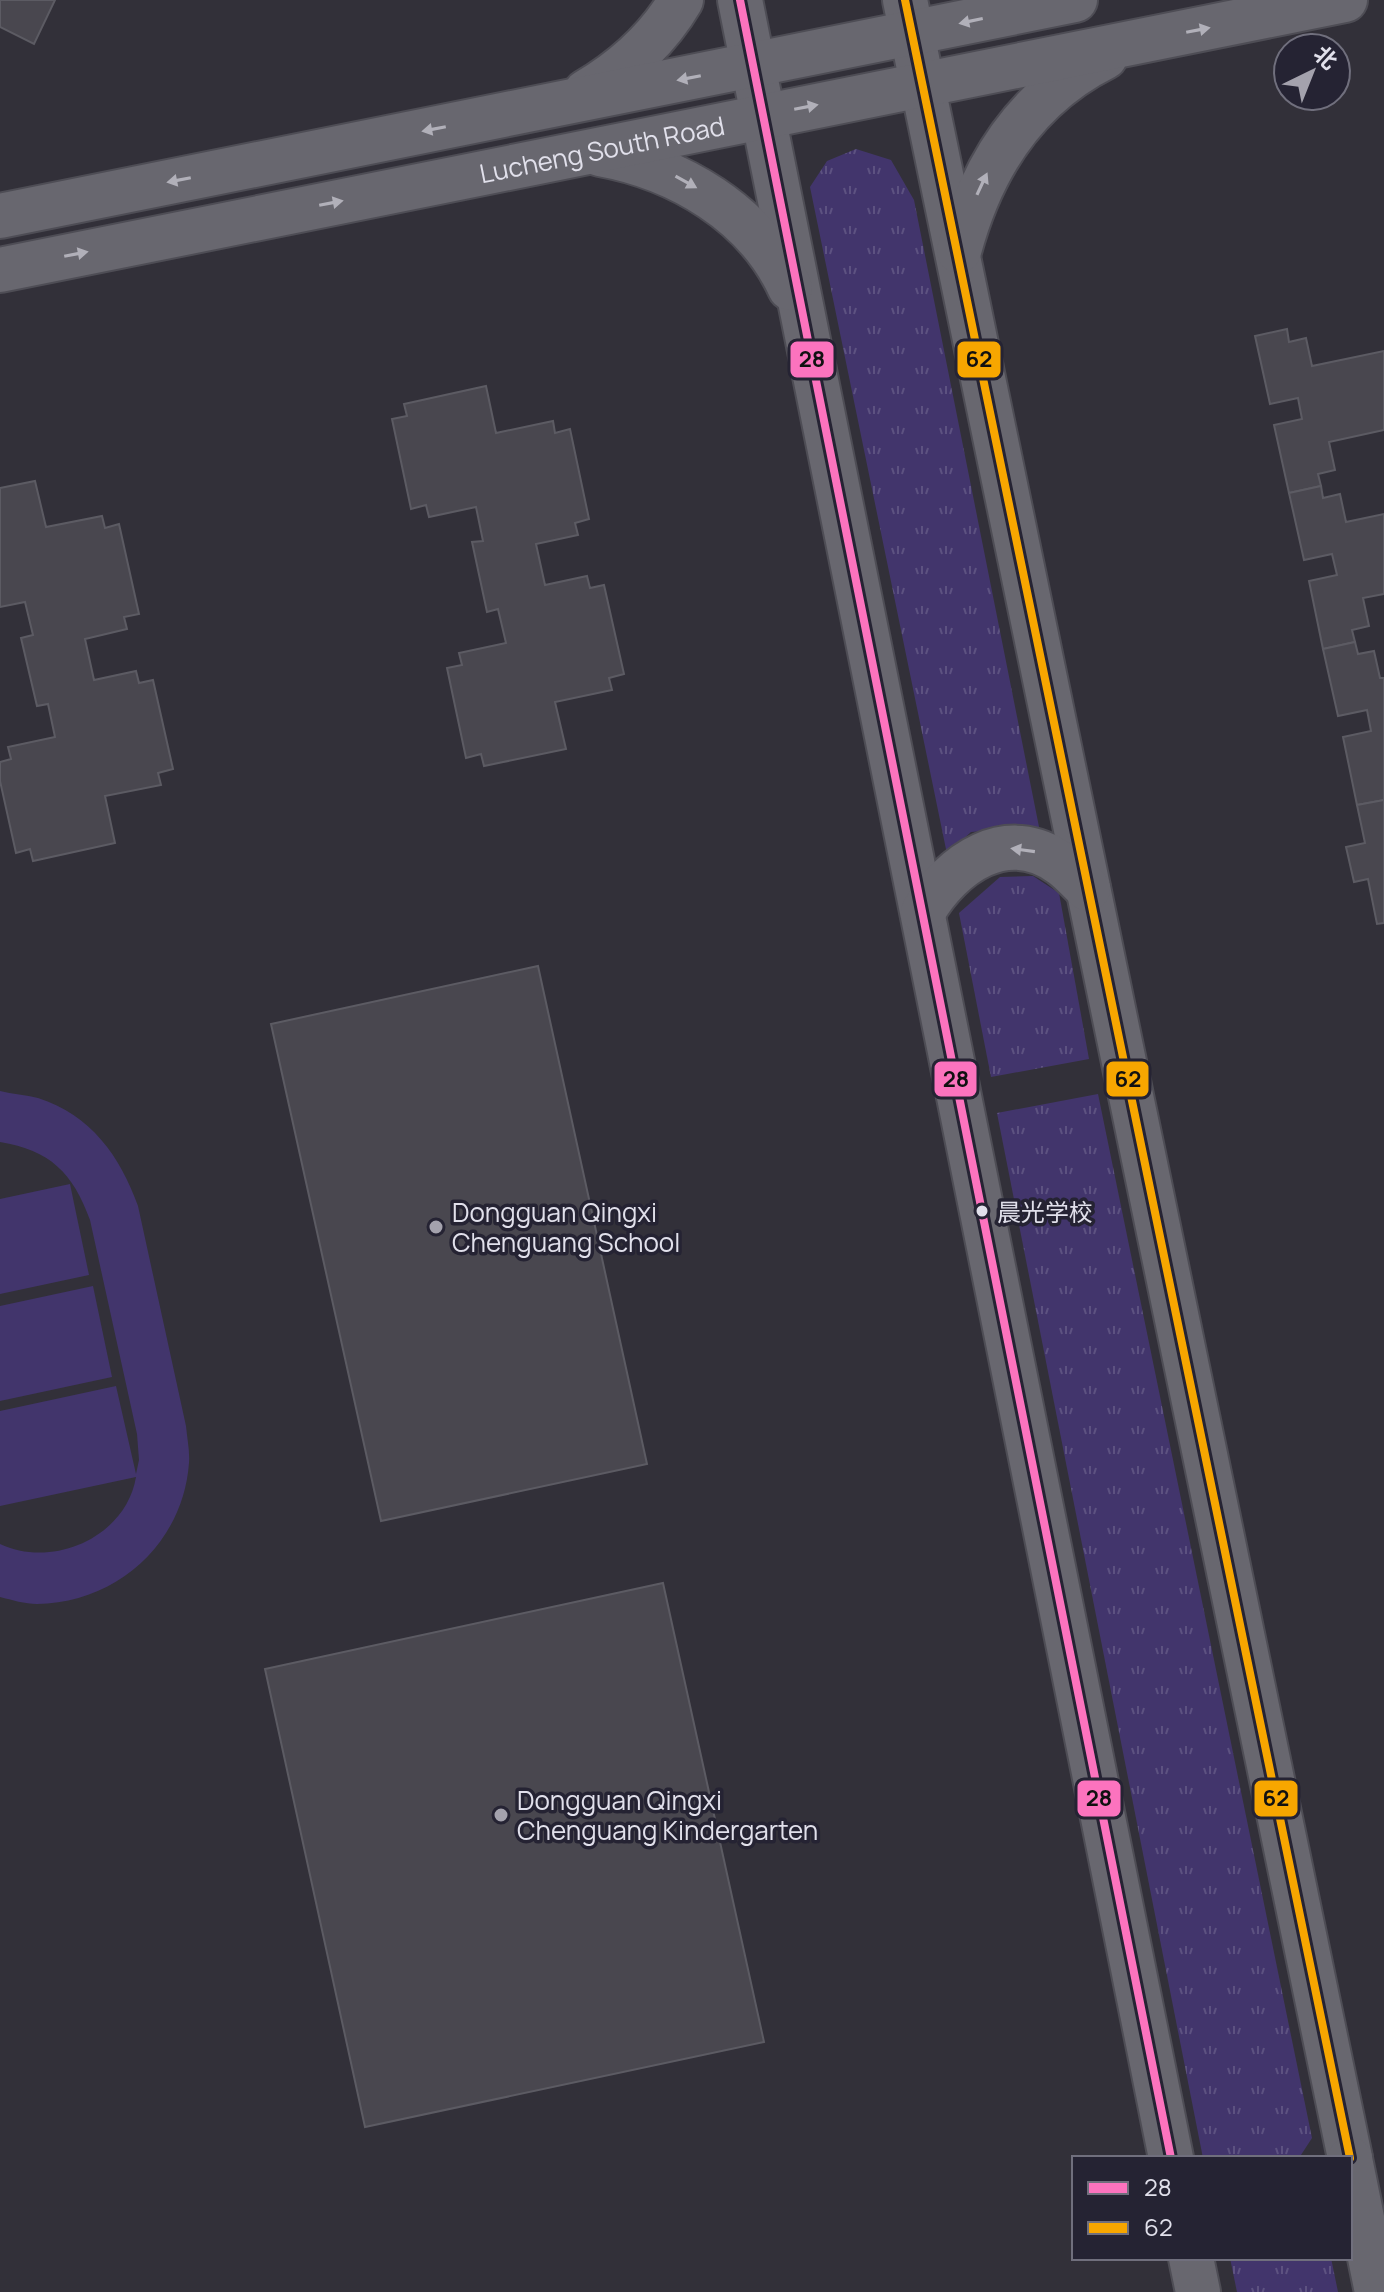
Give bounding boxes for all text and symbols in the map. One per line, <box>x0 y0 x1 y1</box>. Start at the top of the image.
one-way arrow <box>958 15 983 28</box>
one-way arrow <box>1186 23 1211 35</box>
north arrow <box>1272 32 1352 112</box>
text: 北 <box>1307 39 1344 76</box>
one-way arrow <box>676 72 701 85</box>
one-way arrow <box>793 100 818 113</box>
street label: Lucheng South Road <box>476 107 728 191</box>
one-way arrow <box>421 123 446 136</box>
one-way arrow <box>975 172 989 196</box>
one-way arrow <box>166 174 191 187</box>
one-way arrow <box>675 175 697 189</box>
one-way arrow <box>319 196 344 209</box>
one-way arrow <box>64 247 89 260</box>
line badge: 28 <box>789 340 835 379</box>
line badge: 62 <box>956 340 1002 379</box>
text: 28 <box>799 344 825 374</box>
text: 62 <box>966 344 992 374</box>
one-way arrow <box>1010 843 1035 856</box>
line badge: 28 <box>933 1060 978 1098</box>
line badge: 62 <box>1105 1060 1150 1098</box>
text: 28 <box>943 1064 969 1094</box>
text: 62 <box>1115 1064 1141 1094</box>
place label: Dongguan Qingxi Chenguang School <box>452 1194 680 1260</box>
place label: 晨光学校 <box>997 1195 1093 1228</box>
marker: 晨光学校 <box>974 1203 990 1219</box>
marker: Dongguan Qingxi Chenguang School <box>427 1218 445 1236</box>
line badge: 28 <box>1076 1779 1122 1818</box>
line badge: 62 <box>1253 1779 1299 1818</box>
place label: Dongguan Qingxi Chenguang Kindergarten <box>517 1782 818 1848</box>
text: 28 <box>1086 1783 1112 1813</box>
text: 62 <box>1263 1783 1289 1813</box>
marker: Dongguan Qingxi Chenguang Kindergarten <box>492 1806 510 1824</box>
legend <box>1072 2156 1352 2260</box>
text: 28 <box>1144 2170 1172 2203</box>
text: 62 <box>1144 2210 1173 2243</box>

